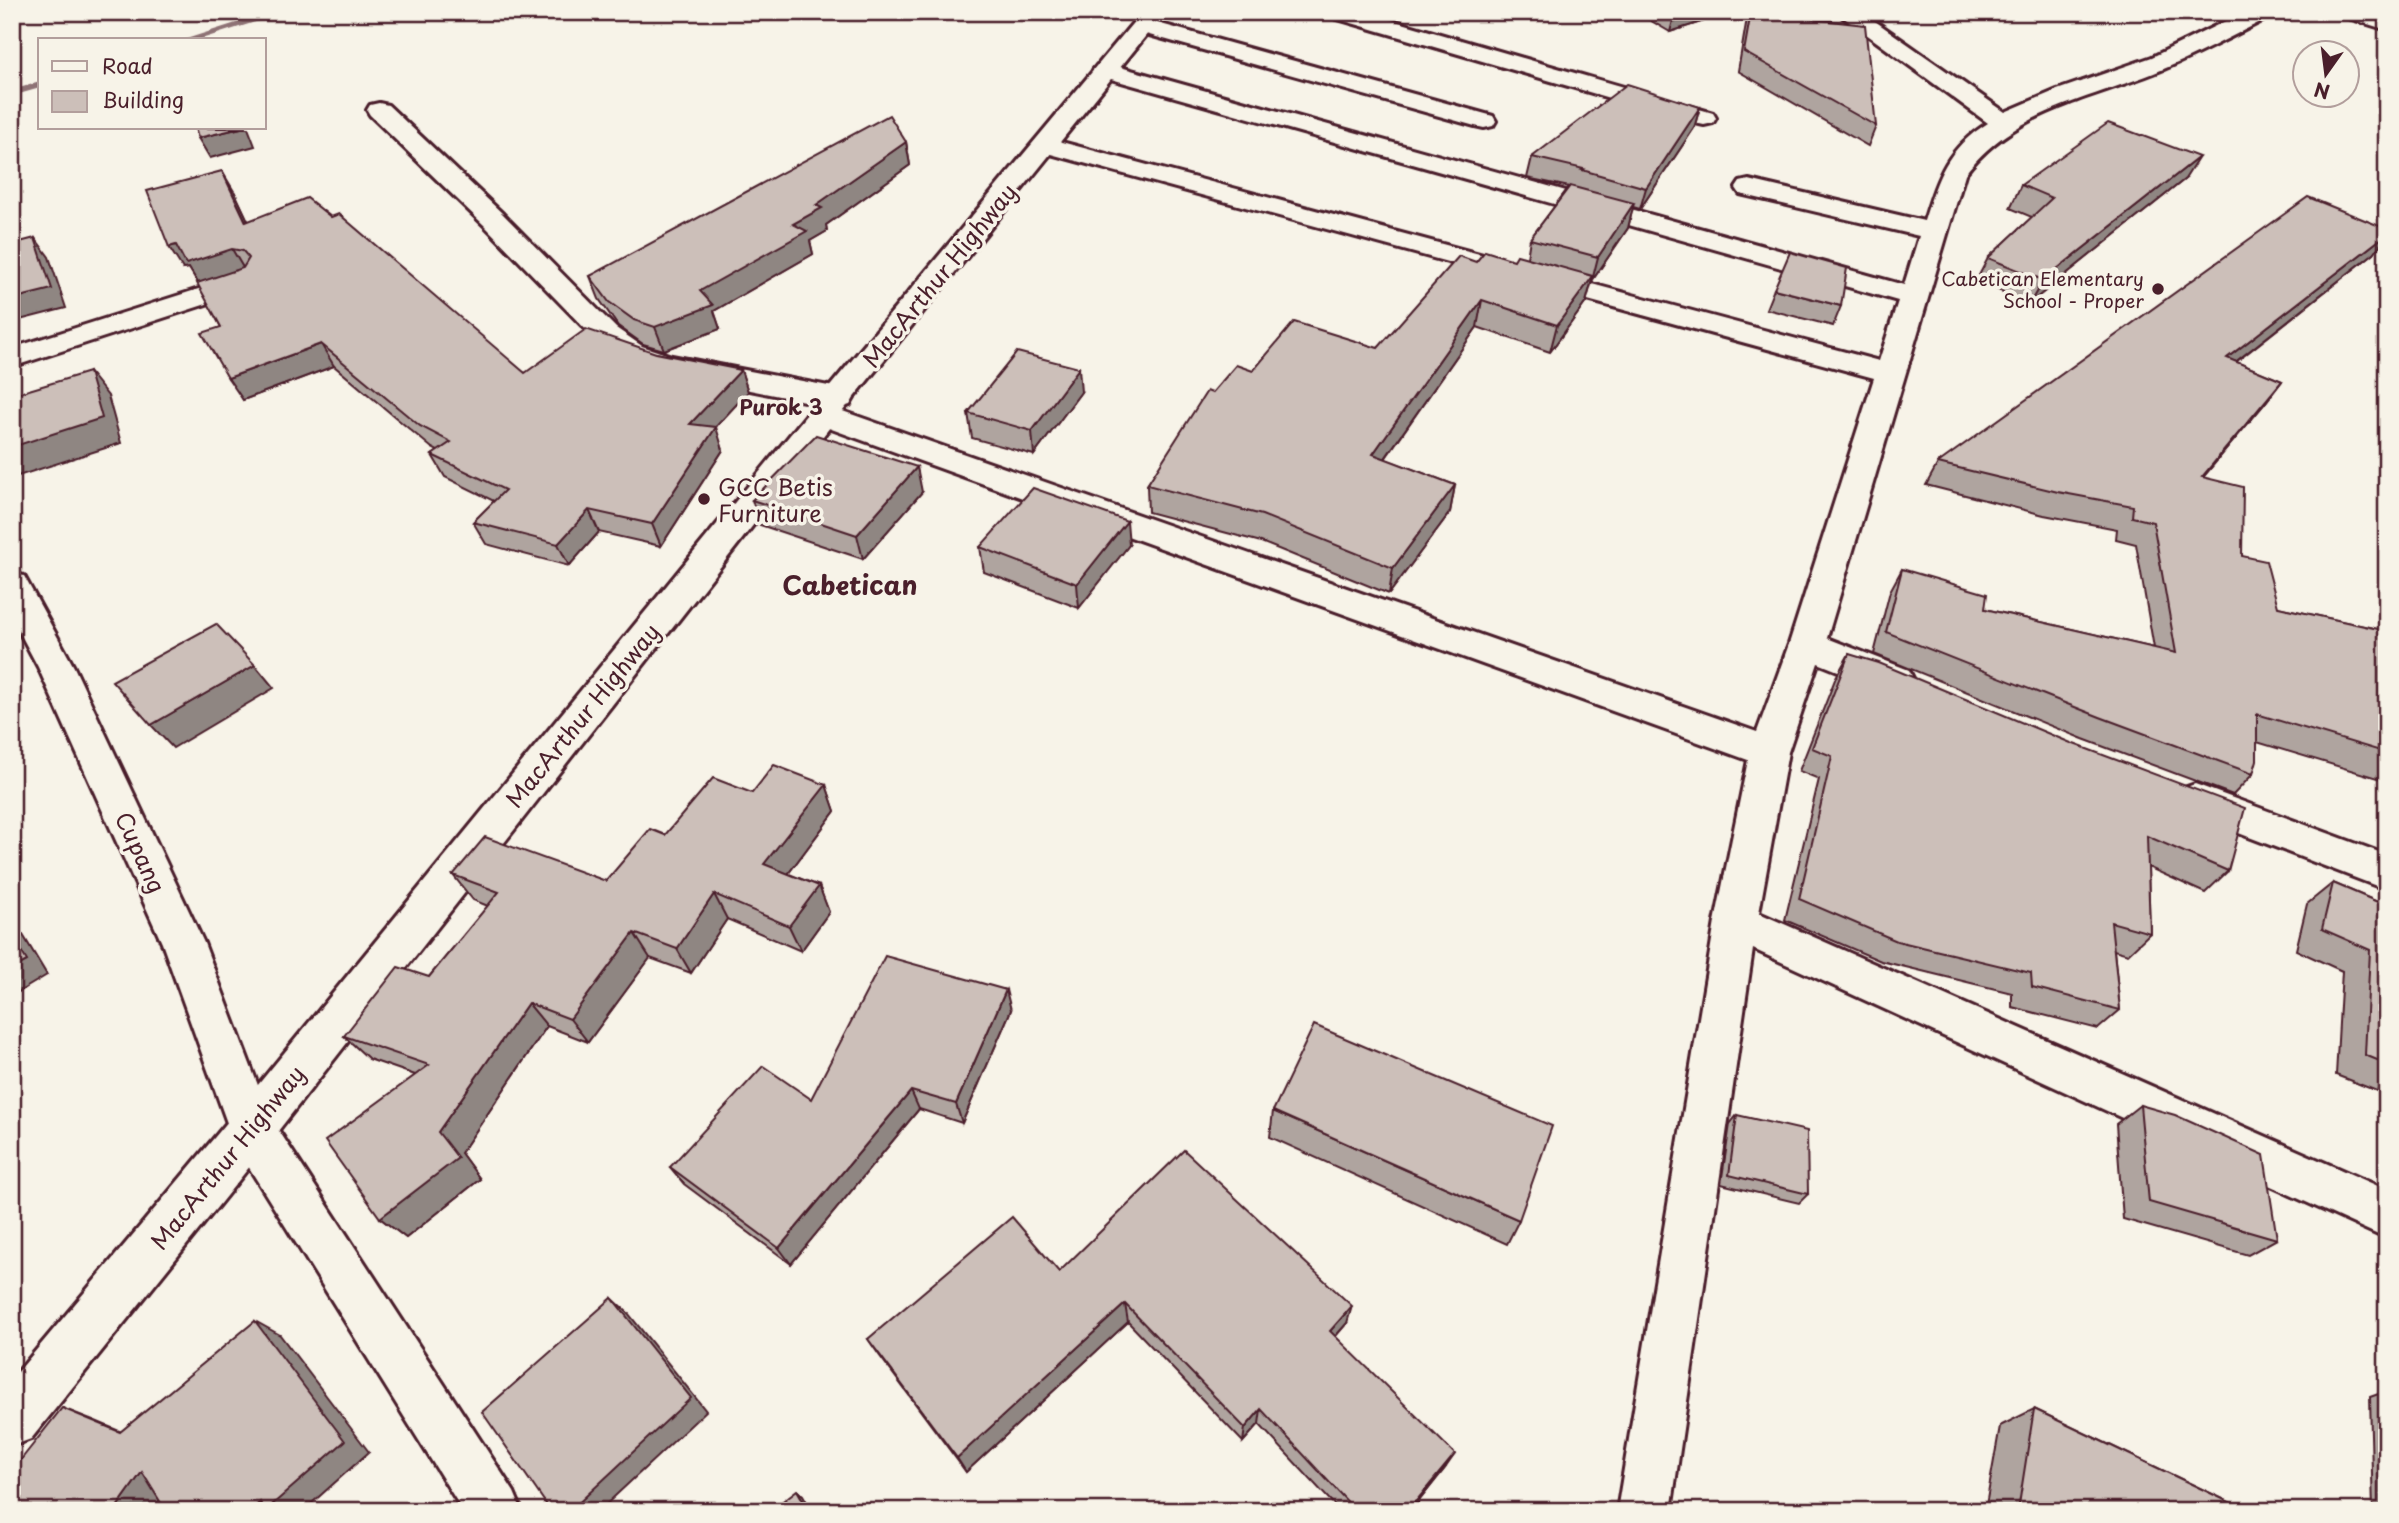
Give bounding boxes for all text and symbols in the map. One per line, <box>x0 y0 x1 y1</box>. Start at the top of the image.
legend <box>38 38 266 130</box>
north arrow <box>2290 38 2360 108</box>
text: Road <box>102 49 153 81</box>
text: N <box>2311 76 2332 107</box>
text: Building <box>102 83 184 115</box>
street label: MacArthur Highway <box>854 175 1024 375</box>
place label: Cabetican Elementary School - Proper <box>1941 264 2144 314</box>
marker: Cabetican Elementary School - Proper <box>2150 281 2166 297</box>
district label: Purok 3 <box>739 390 823 422</box>
place label: GCC Betis Furniture <box>718 469 833 530</box>
marker: GCC Betis Furniture <box>696 491 712 507</box>
district label: Cabetican <box>782 565 918 604</box>
street label: MacArthur Highway <box>497 615 667 815</box>
street label: Cupang <box>107 805 175 899</box>
street label: MacArthur Highway <box>142 1057 312 1257</box>

